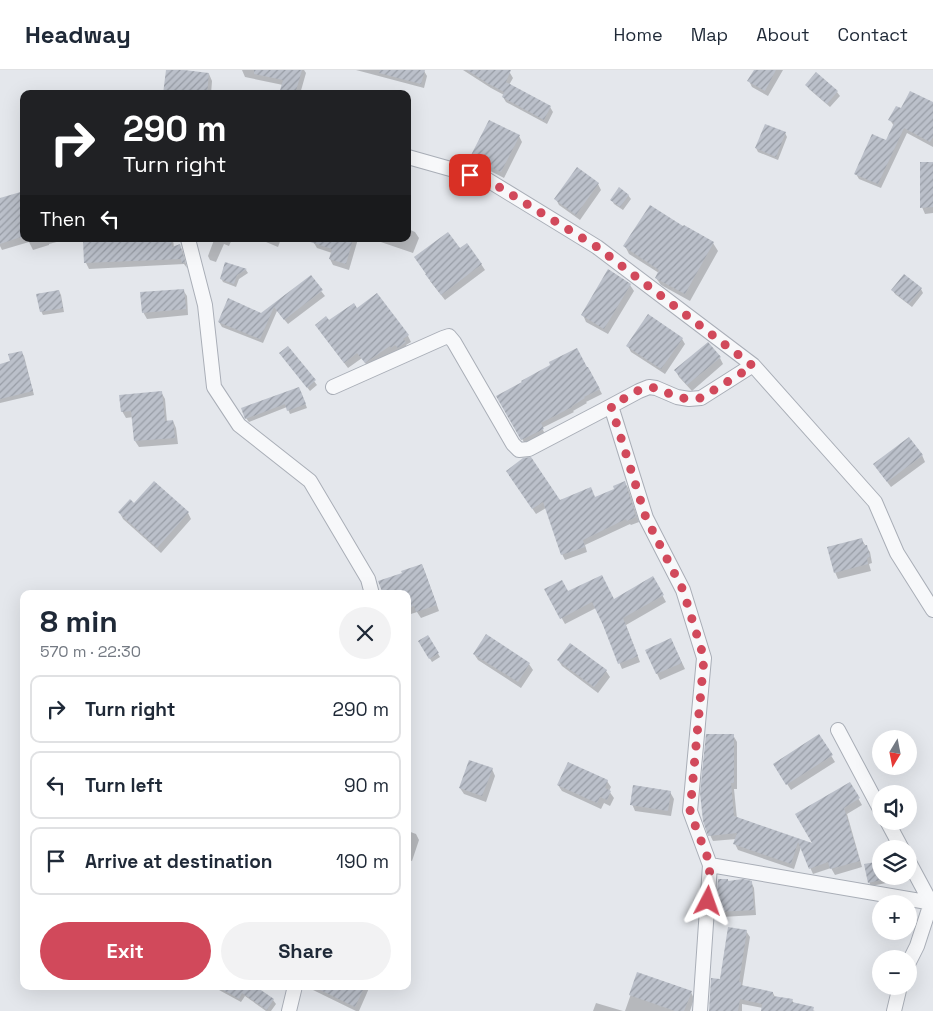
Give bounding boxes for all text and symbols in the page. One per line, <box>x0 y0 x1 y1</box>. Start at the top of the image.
text: Headway <box>25 19 131 50</box>
text: Home <box>614 23 663 46</box>
text: Map <box>691 23 728 46</box>
text: About <box>756 23 810 46</box>
text: Contact <box>838 23 908 46</box>
text: 290 m <box>123 107 227 151</box>
icon: right <box>40 110 105 175</box>
text: Turn right <box>123 150 226 178</box>
pin <box>449 154 491 196</box>
icon: arrive <box>456 161 484 189</box>
icon: left <box>96 205 124 233</box>
text: Then <box>40 207 86 232</box>
text: 8 min <box>40 602 118 641</box>
button: close <box>339 607 391 659</box>
text: 570 m · 22:30 <box>40 641 141 662</box>
icon: right <box>42 695 70 723</box>
text: Turn right <box>85 697 175 722</box>
text: 290 m <box>333 697 389 722</box>
north arrow <box>872 730 918 775</box>
map controls <box>872 730 917 995</box>
icon: left <box>42 771 70 799</box>
text: Turn left <box>85 773 163 798</box>
text: 90 m <box>344 773 389 798</box>
button: sound <box>872 785 917 830</box>
button: layers <box>872 840 917 885</box>
icon: arrive <box>42 847 70 875</box>
text: Arrive at destination <box>85 849 273 874</box>
text: 190 m <box>336 849 389 874</box>
position arrow <box>681 874 733 926</box>
button: + <box>872 895 917 940</box>
button: Exit <box>40 922 211 980</box>
button: Share <box>221 922 391 980</box>
button: − <box>872 950 917 995</box>

